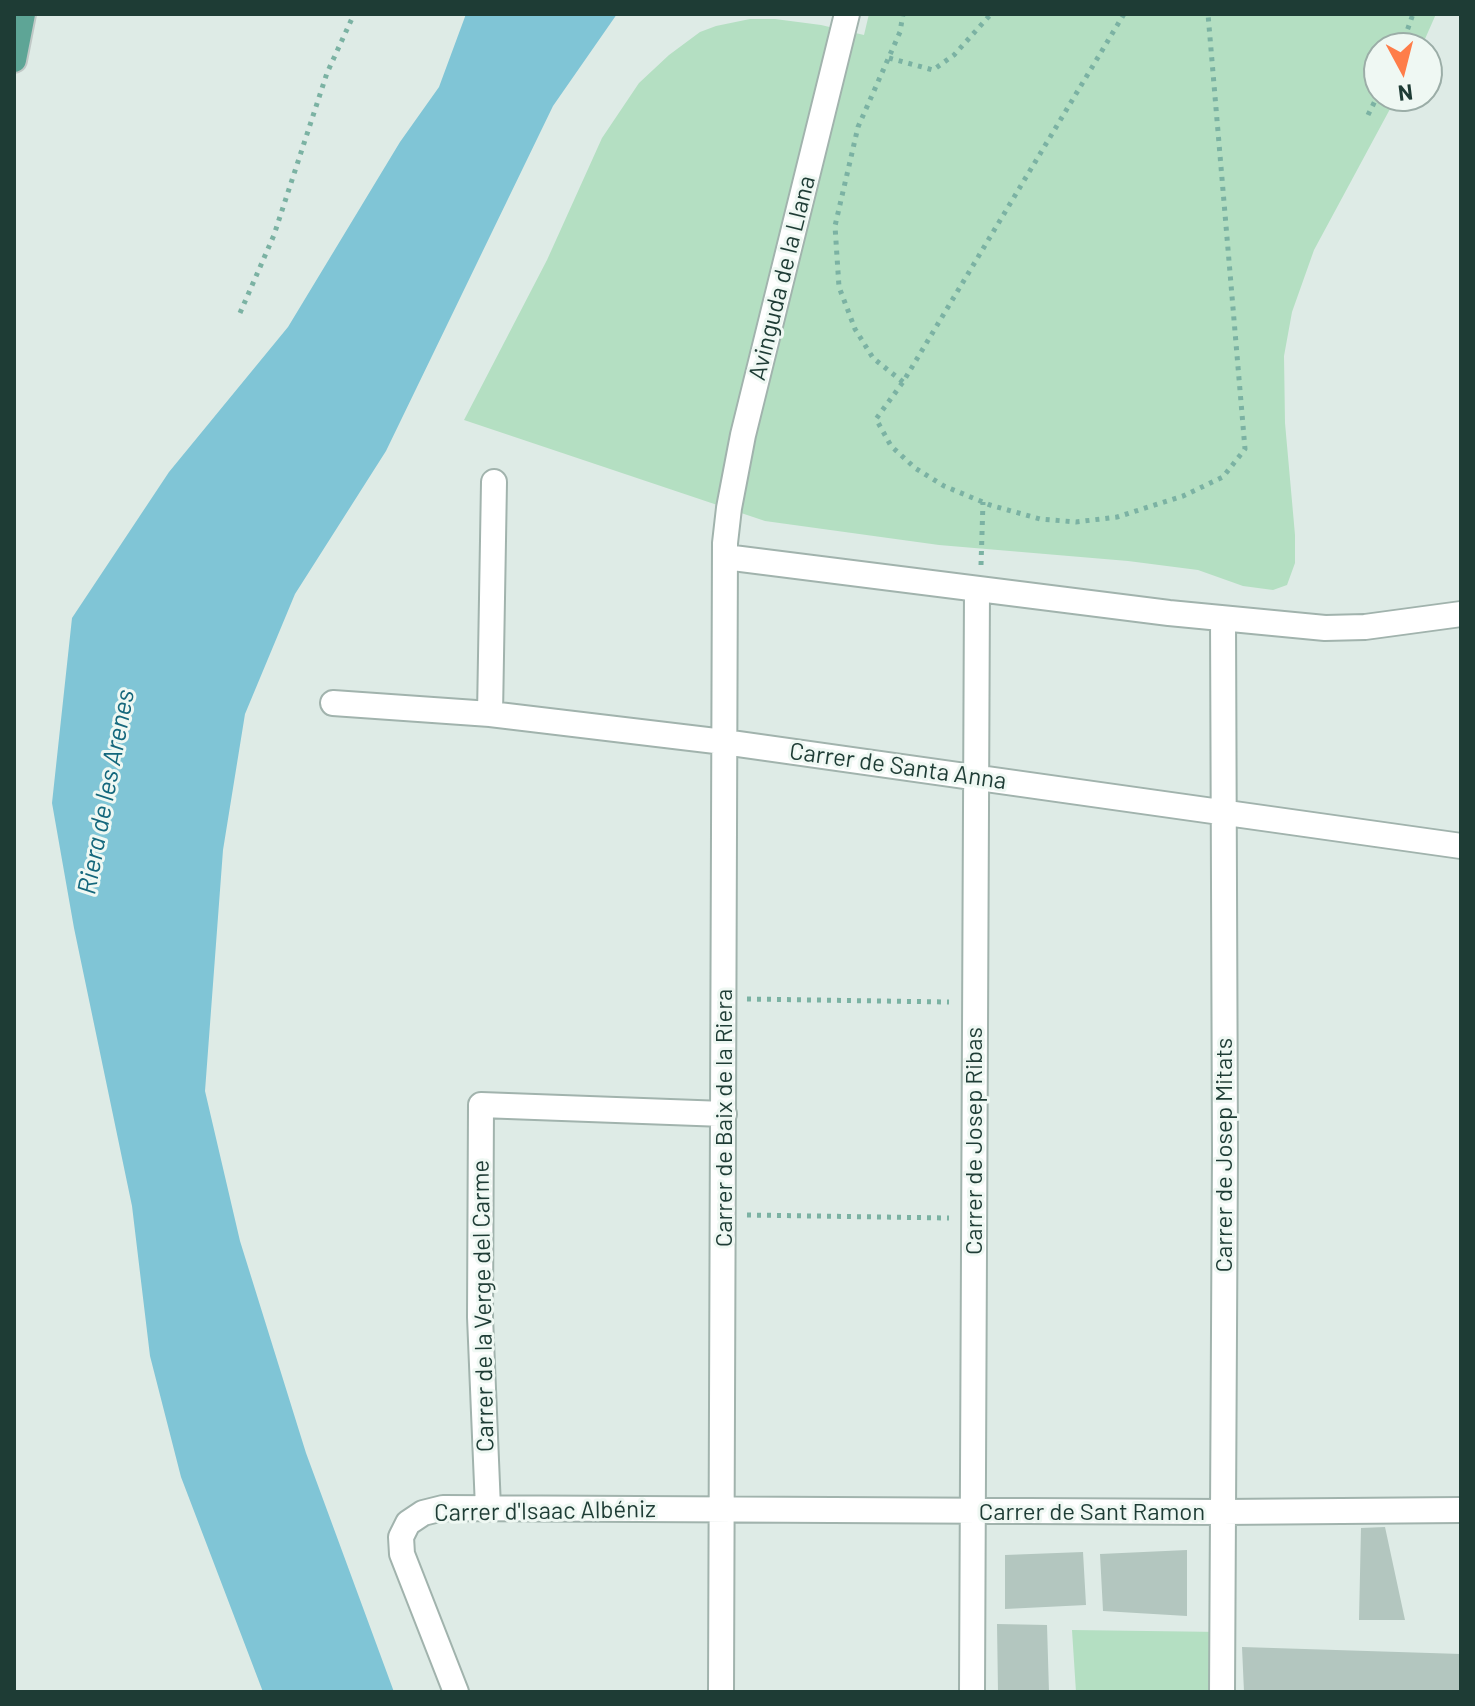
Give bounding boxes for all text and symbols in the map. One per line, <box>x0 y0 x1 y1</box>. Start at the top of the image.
north arrow <box>1363 32 1443 112</box>
text: N <box>1397 80 1415 108</box>
street label: Avinguda de la Llana <box>743 173 821 383</box>
water label: Riera de les Arenes <box>71 687 141 897</box>
street label: Carrer de Santa Anna <box>788 737 1008 795</box>
street label: Carrer de Baix de la Riera <box>710 989 738 1247</box>
street label: Carrer de Josep Ribas <box>960 1027 988 1255</box>
street label: Carrer de Josep Mitats <box>1210 1038 1238 1272</box>
street label: Carrer de la Verge del Carme <box>466 1160 500 1452</box>
street label: Carrer d'Isaac Albéniz <box>434 1495 656 1527</box>
street label: Carrer de Sant Ramon <box>979 1498 1205 1526</box>

